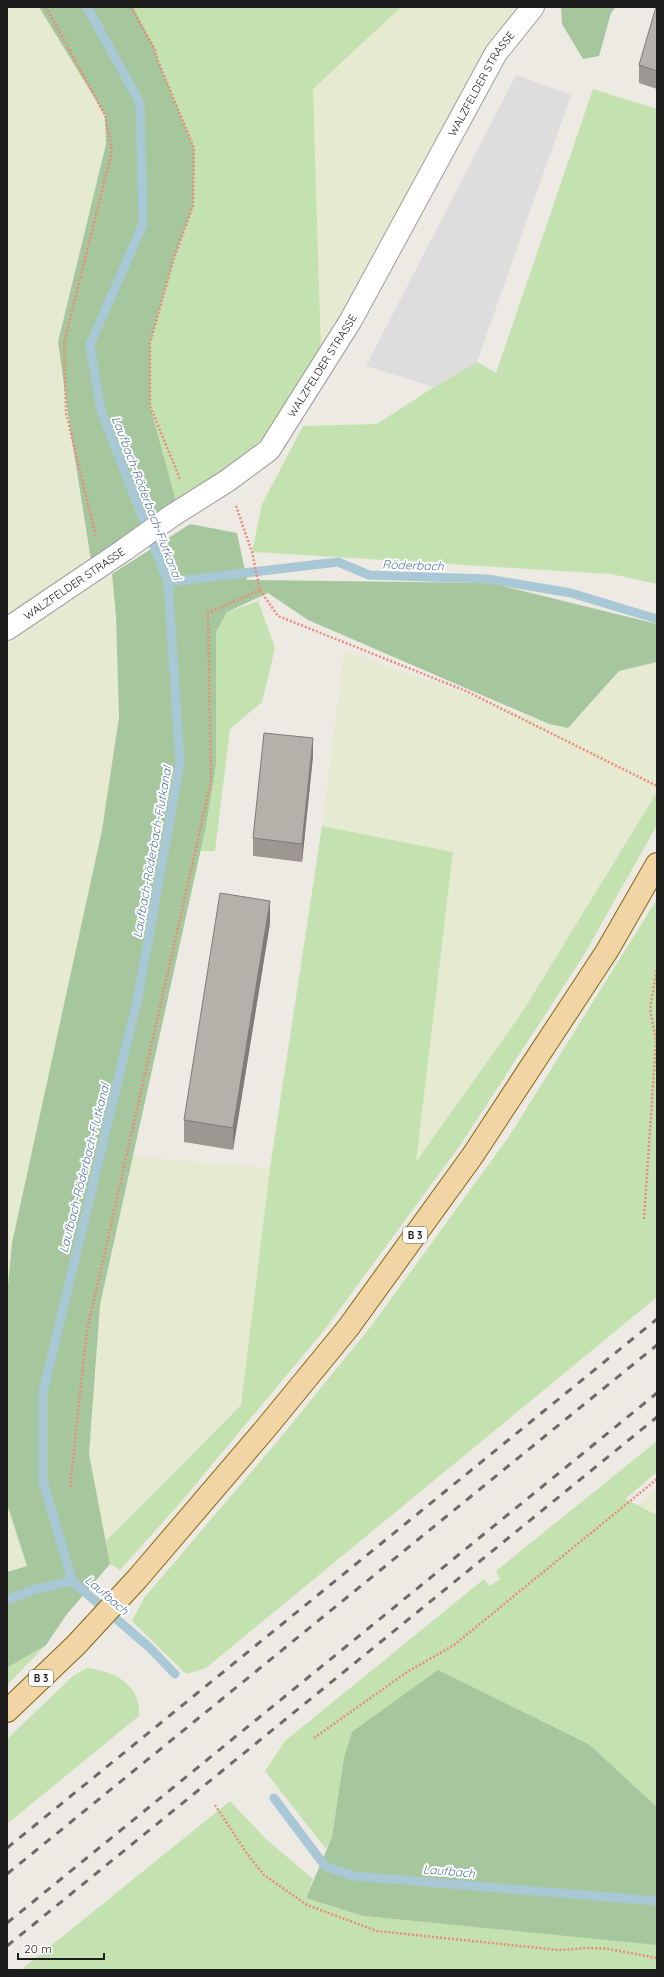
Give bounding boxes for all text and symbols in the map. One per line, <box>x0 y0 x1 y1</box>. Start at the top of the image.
street label: WALZFELDER STRASSE <box>445 29 518 139</box>
street label: WALZFELDER STRASSE <box>284 312 360 420</box>
water label: Laufbach-Röderbach-Flutkanal <box>109 414 186 583</box>
street label: WALZFELDER STRASSE <box>21 544 128 623</box>
water label: Röderbach <box>382 556 444 574</box>
water label: Laufbach-Röderbach-Flutkanal <box>129 764 175 939</box>
water label: Laufbach-Röderbach-Flutkanal <box>56 1080 113 1254</box>
road number: B 3 <box>403 1227 427 1243</box>
water label: Laufbach <box>82 1572 132 1618</box>
road number: B 3 <box>29 1670 53 1686</box>
water label: Laufbach <box>422 1861 476 1881</box>
scale bar <box>18 1935 104 1961</box>
text: 20 m <box>24 1941 52 1956</box>

